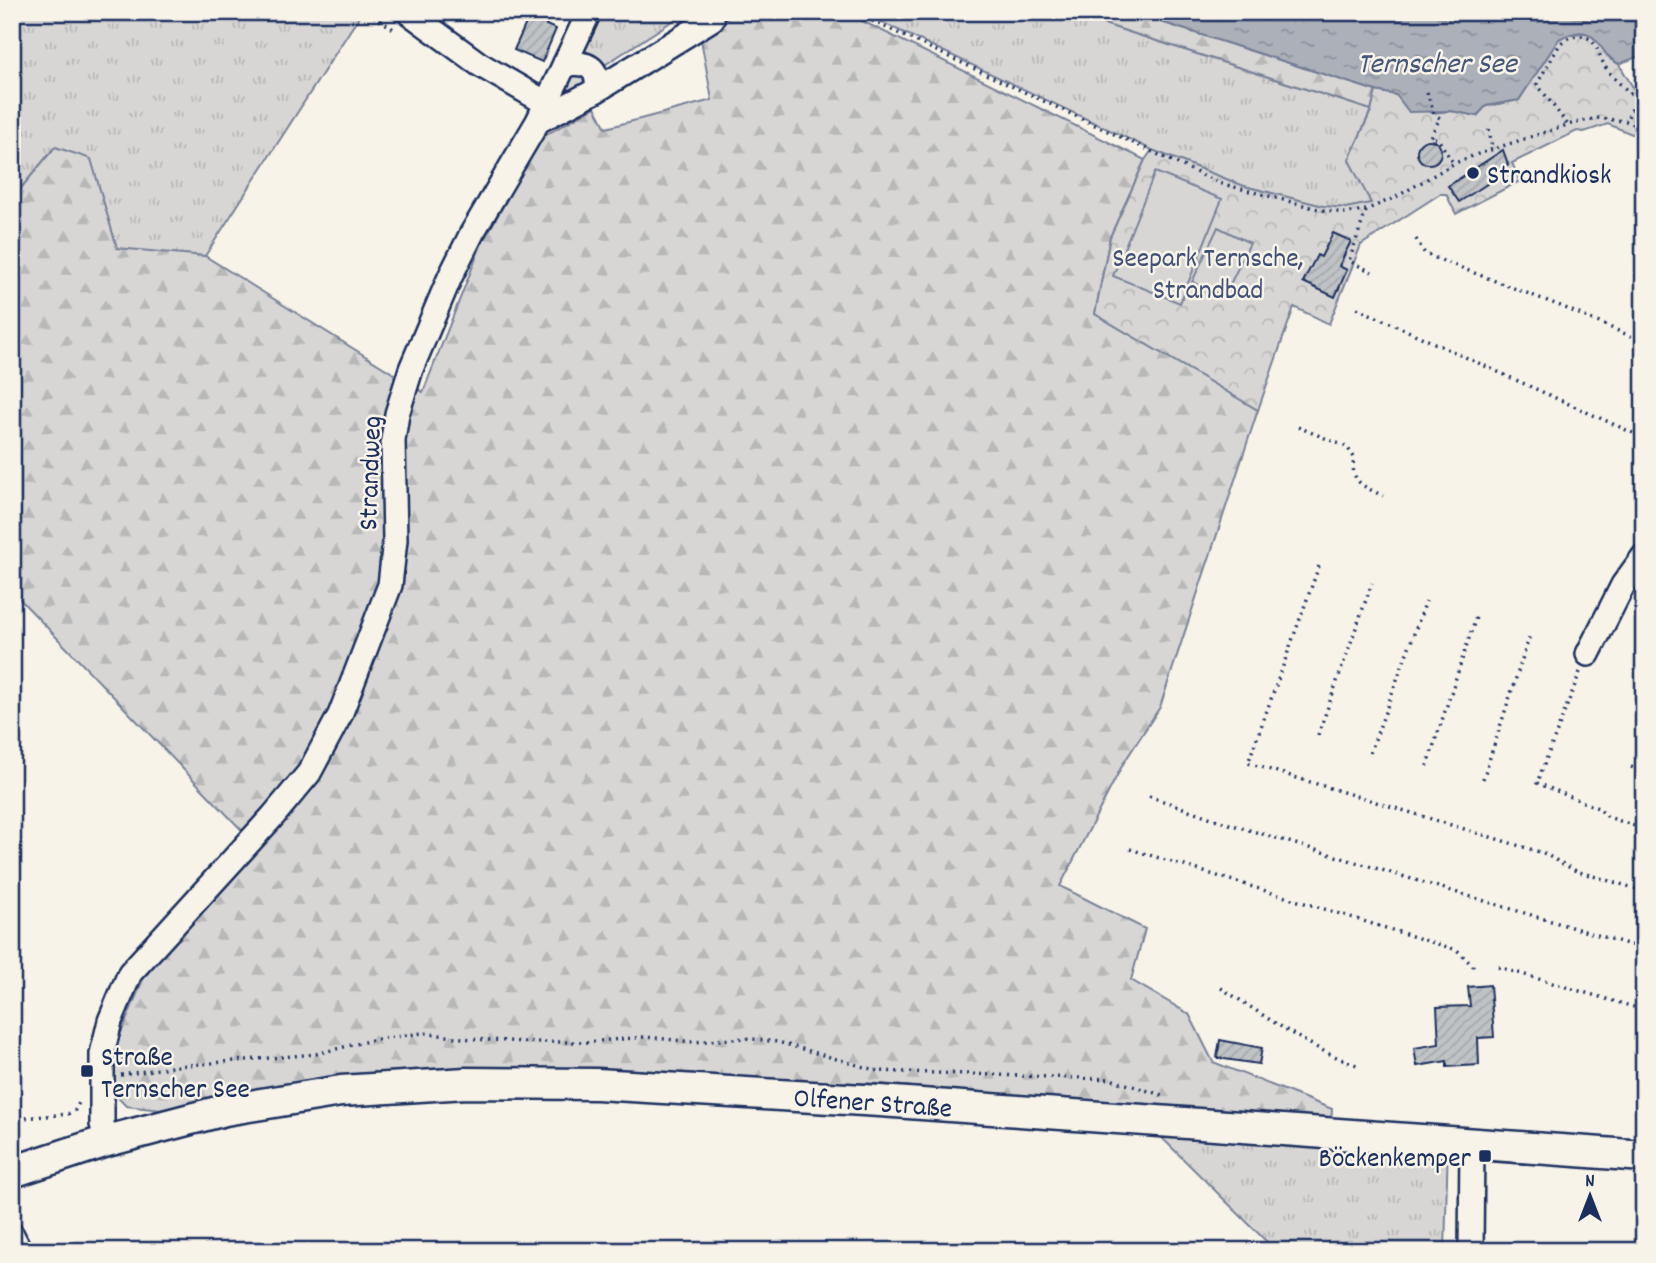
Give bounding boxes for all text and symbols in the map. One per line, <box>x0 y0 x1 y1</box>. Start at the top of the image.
water label: Ternscher See <box>1357 45 1519 88</box>
place label: Strandkiosk <box>1487 158 1612 198</box>
marker: Strandkiosk <box>1465 165 1481 181</box>
park label: Seepark Ternsche, Strandbad <box>1112 241 1304 313</box>
street label: Strandweg <box>351 415 395 531</box>
place label: Straße Ternscher See <box>101 1040 250 1112</box>
marker: Straße Ternscher See <box>79 1063 95 1079</box>
street label: Olfener Straße <box>792 1080 953 1131</box>
place label: Böckenkemper <box>1319 1141 1472 1181</box>
marker: Böckenkemper <box>1477 1148 1493 1164</box>
north arrow <box>1554 1162 1624 1232</box>
text: N <box>1585 1169 1595 1196</box>

